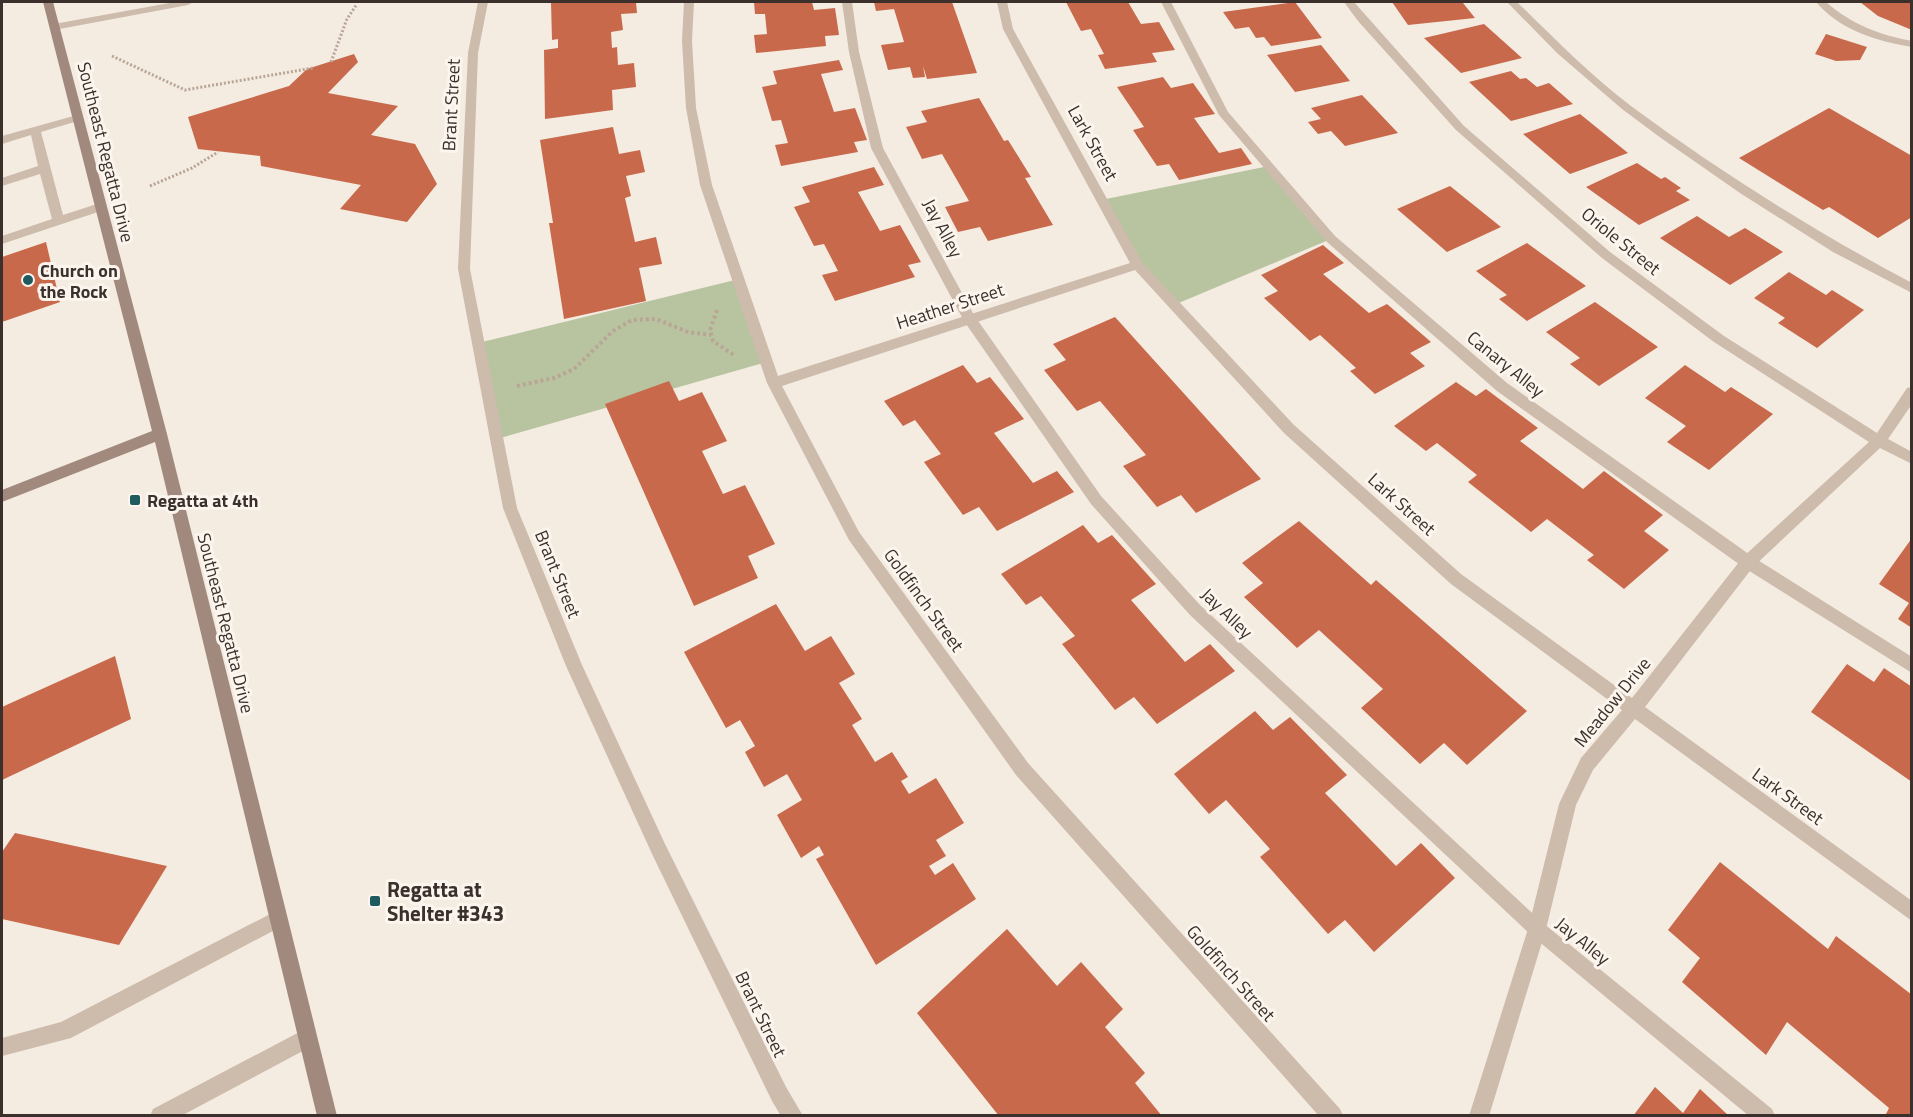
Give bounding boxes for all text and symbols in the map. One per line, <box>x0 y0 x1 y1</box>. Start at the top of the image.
street label: Brant Street <box>435 57 467 152</box>
street label: Southeast Regatta Drive <box>71 59 141 245</box>
street label: Lark Street <box>1061 100 1125 186</box>
street label: Jay Alley <box>916 194 970 263</box>
street label: Oriole Street <box>1576 201 1667 282</box>
place label: Church on the Rock <box>40 257 118 305</box>
marker: Church on the Rock <box>21 273 35 287</box>
street label: Heather Street <box>893 276 1008 336</box>
street label: Canary Alley <box>1461 324 1551 404</box>
street label: Lark Street <box>1362 466 1442 542</box>
place label: Regatta at 4th <box>147 487 259 514</box>
marker: Regatta at 4th <box>128 493 142 507</box>
street label: Brant Street <box>528 526 588 623</box>
street label: Southeast Regatta Drive <box>191 530 261 716</box>
street label: Goldfinch Street <box>877 543 971 658</box>
street label: Jay Alley <box>1195 581 1259 645</box>
street label: Meadow Drive <box>1567 651 1657 753</box>
street label: Lark Street <box>1747 761 1830 832</box>
place label: Regatta at Shelter #343 <box>387 873 504 929</box>
marker: Regatta at Shelter #343 <box>368 894 382 908</box>
street label: Jay Alley <box>1550 911 1616 972</box>
street label: Goldfinch Street <box>1180 919 1282 1028</box>
street label: Brant Street <box>729 966 794 1062</box>

